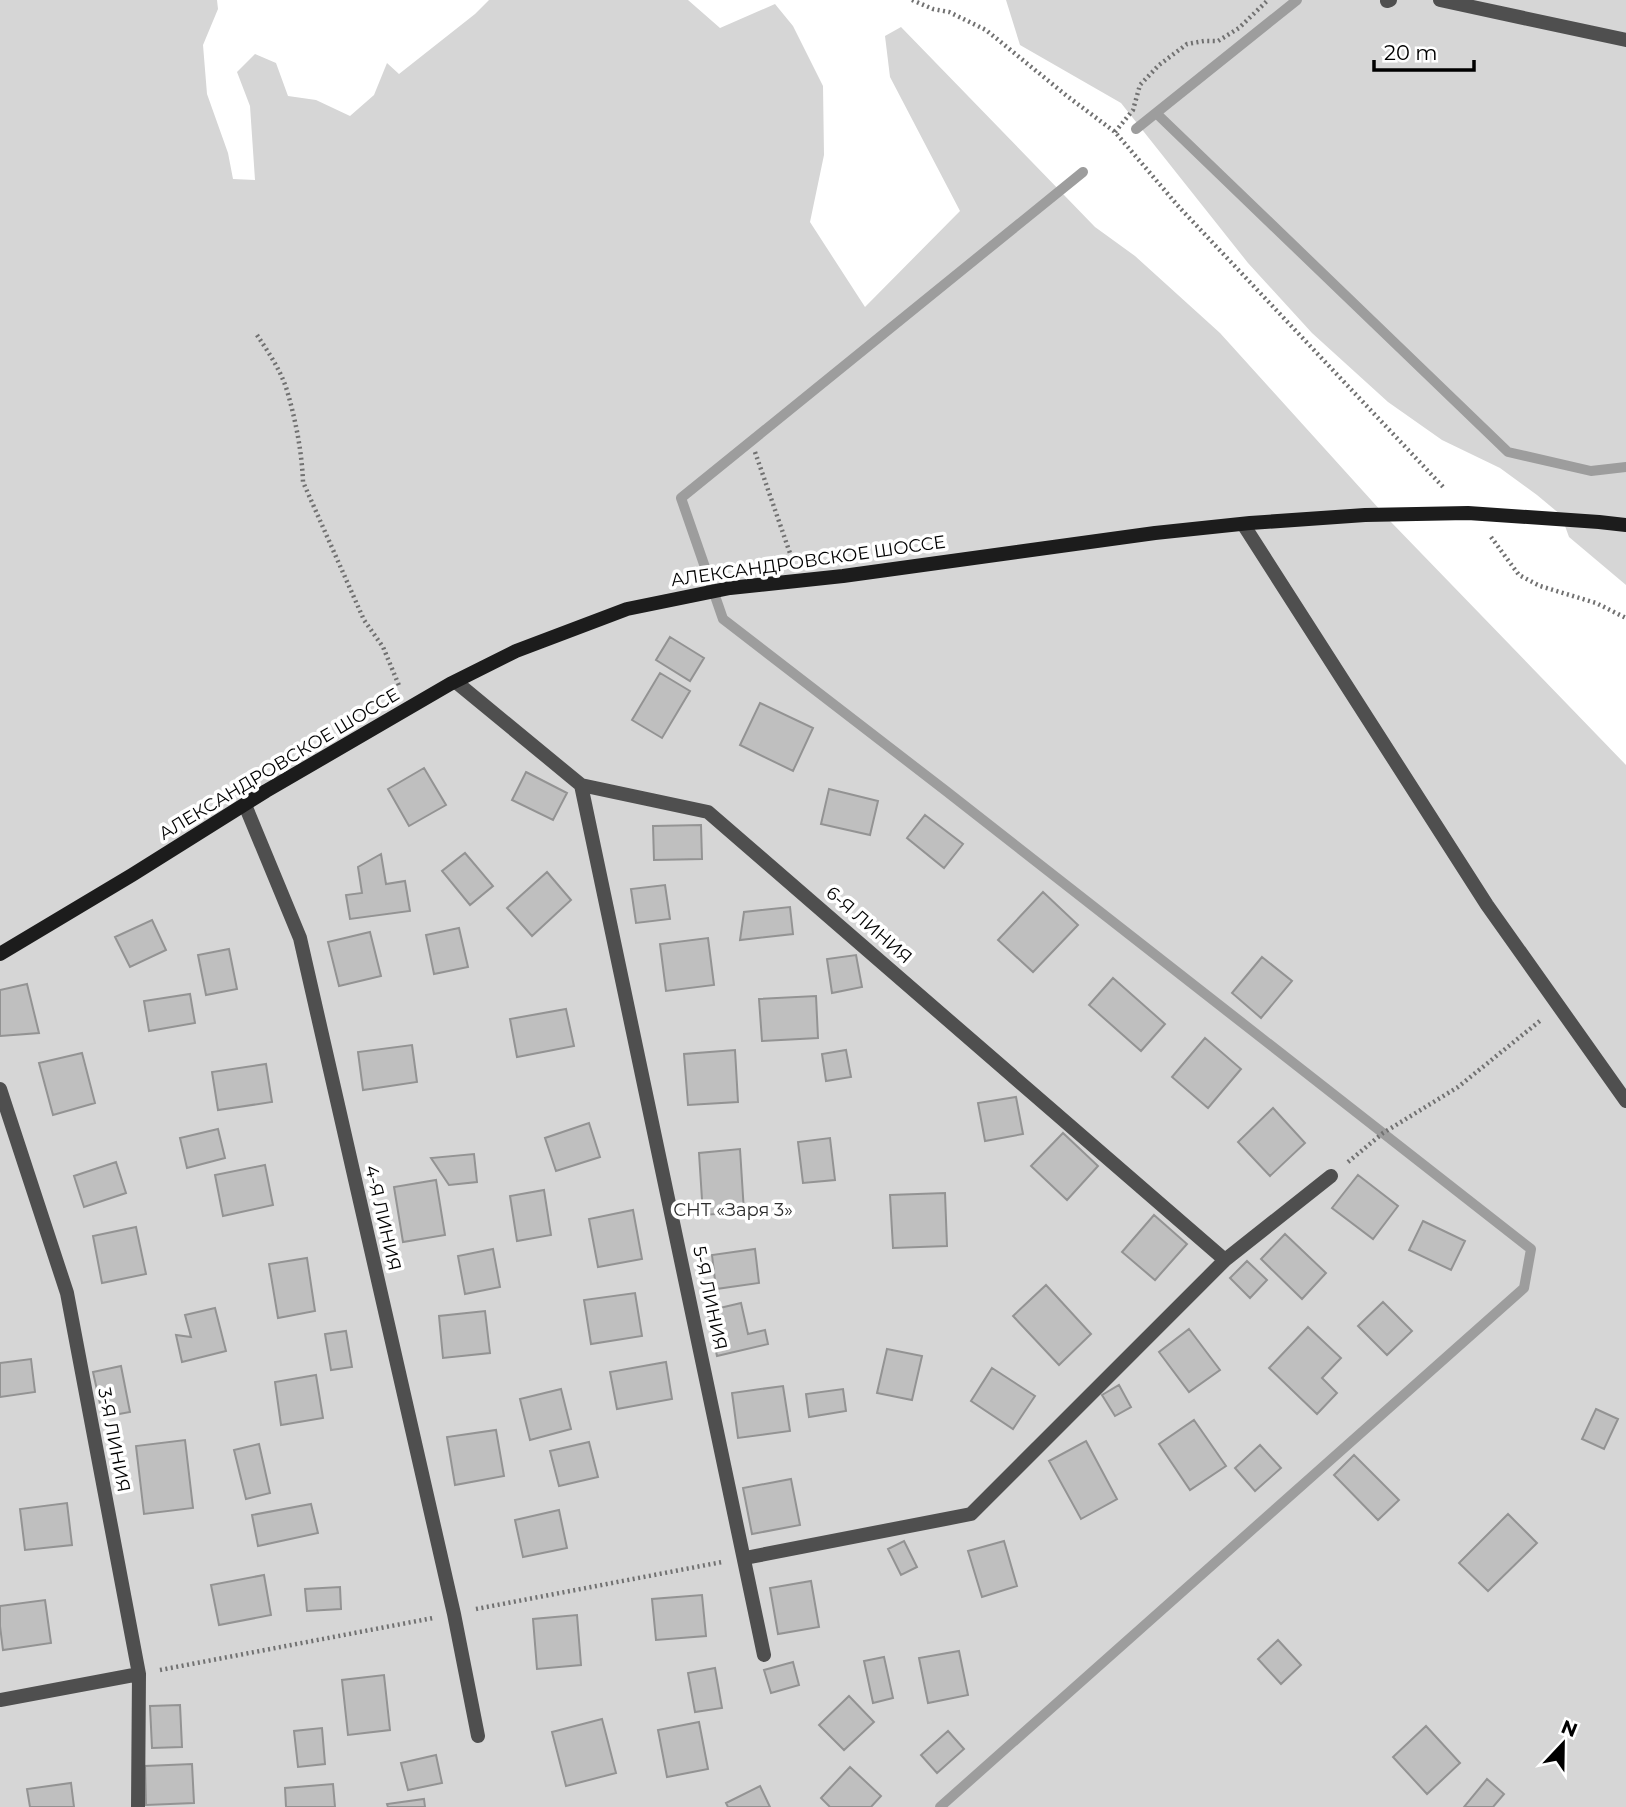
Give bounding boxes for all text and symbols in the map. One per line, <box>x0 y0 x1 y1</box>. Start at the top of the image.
scale bar <box>1374 28 1474 72</box>
text: 20 m <box>1384 40 1438 65</box>
street label: АЛЕКСАНДРОВСКОЕ ШОССЕ <box>669 531 947 591</box>
street label: АЛЕКСАНДРОВСКОЕ ШОССЕ <box>155 683 403 845</box>
street label: 6-Я ЛИНИЯ <box>821 882 917 968</box>
street label: 4-Я ЛИНИЯ <box>360 1163 406 1273</box>
park label: СНТ «Заря 3» <box>673 1199 793 1221</box>
street label: 5-Я ЛИНИЯ <box>688 1244 732 1352</box>
street label: 3-Я ЛИНИЯ <box>93 1386 135 1494</box>
north arrow <box>1528 1709 1598 1779</box>
text: N <box>1558 1715 1581 1742</box>

